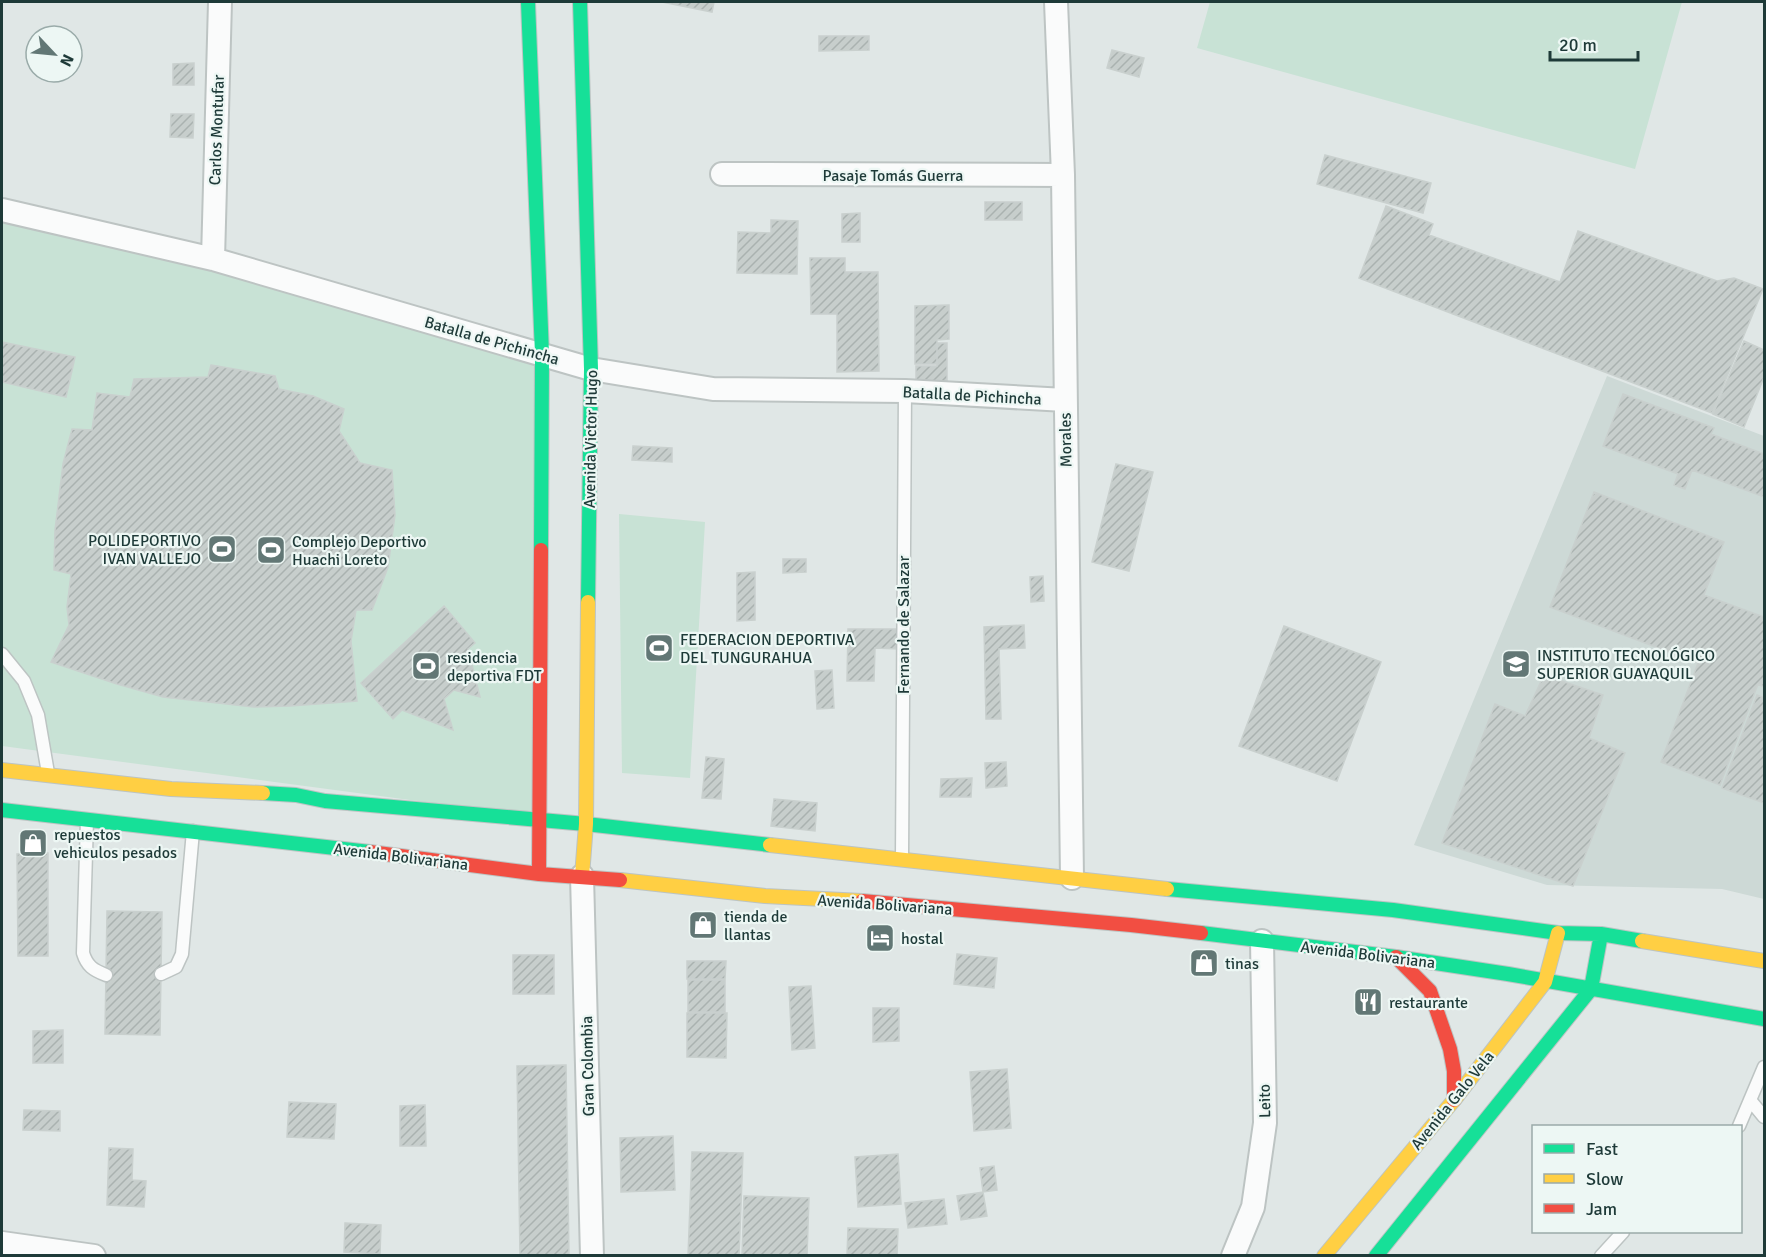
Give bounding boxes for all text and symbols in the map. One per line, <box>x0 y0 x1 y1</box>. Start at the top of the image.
north arrow <box>24 24 84 84</box>
scale bar <box>1550 24 1638 62</box>
text: 20 m <box>1559 34 1597 56</box>
text: N <box>55 51 78 70</box>
street label: Carlos Montufar <box>205 74 229 186</box>
street label: Pasaje Tomás Guerra <box>823 166 963 186</box>
street label: Batalla de Pichincha <box>422 312 561 370</box>
street label: Avenida Victor Hugo <box>580 370 602 508</box>
street label: Batalla de Pichincha <box>902 382 1042 410</box>
street label: Morales <box>1056 412 1076 467</box>
place label: POLIDEPORTIVO IVAN VALLEJO <box>88 531 201 569</box>
place label: Complejo Deportivo Huachi Loreto <box>292 532 427 570</box>
sports icon: POLIDEPORTIVO IVAN VALLEJO <box>206 533 238 565</box>
sports icon: Complejo Deportivo Huachi Loreto <box>255 534 287 566</box>
street label: Fernando de Salazar <box>894 556 914 694</box>
place label: FEDERACION DEPORTIVA DEL TUNGURAHUA <box>680 630 855 668</box>
sports icon: FEDERACION DEPORTIVA DEL TUNGURAHUA <box>643 632 675 664</box>
place label: INSTITUTO TECNOLÓGICO SUPERIOR GUAYAQUIL <box>1537 646 1715 684</box>
place label: residencia deportiva FDT <box>447 648 542 686</box>
school or university icon: INSTITUTO TECNOLÓGICO SUPERIOR GUAYAQUIL <box>1500 648 1532 680</box>
sports icon: residencia deportiva FDT <box>410 650 442 682</box>
place label: repuestos vehiculos pesados <box>54 825 177 863</box>
shop icon: repuestos vehiculos pesados <box>17 827 49 859</box>
street label: Avenida Bolivariana <box>332 839 469 875</box>
street label: Avenida Bolivariana <box>817 890 953 920</box>
place label: tienda de llantas <box>724 907 787 945</box>
shop icon: tienda de llantas <box>687 909 719 941</box>
hotel icon: hostal <box>864 922 896 954</box>
place label: hostal <box>901 929 944 949</box>
street label: Avenida Bolivariana <box>1299 937 1436 973</box>
shop icon: tinas <box>1188 947 1220 979</box>
place label: tinas <box>1225 954 1259 974</box>
restaurant icon: restaurante <box>1352 986 1384 1018</box>
place label: restaurante <box>1389 993 1468 1013</box>
street label: Gran Colombia <box>577 1015 599 1117</box>
street label: Avenida Galo Vela <box>1407 1047 1499 1154</box>
street label: Leito <box>1255 1084 1275 1118</box>
legend <box>1532 1125 1742 1233</box>
text: Fast <box>1586 1138 1618 1160</box>
text: Slow <box>1586 1168 1623 1190</box>
text: Jam <box>1586 1198 1617 1220</box>

